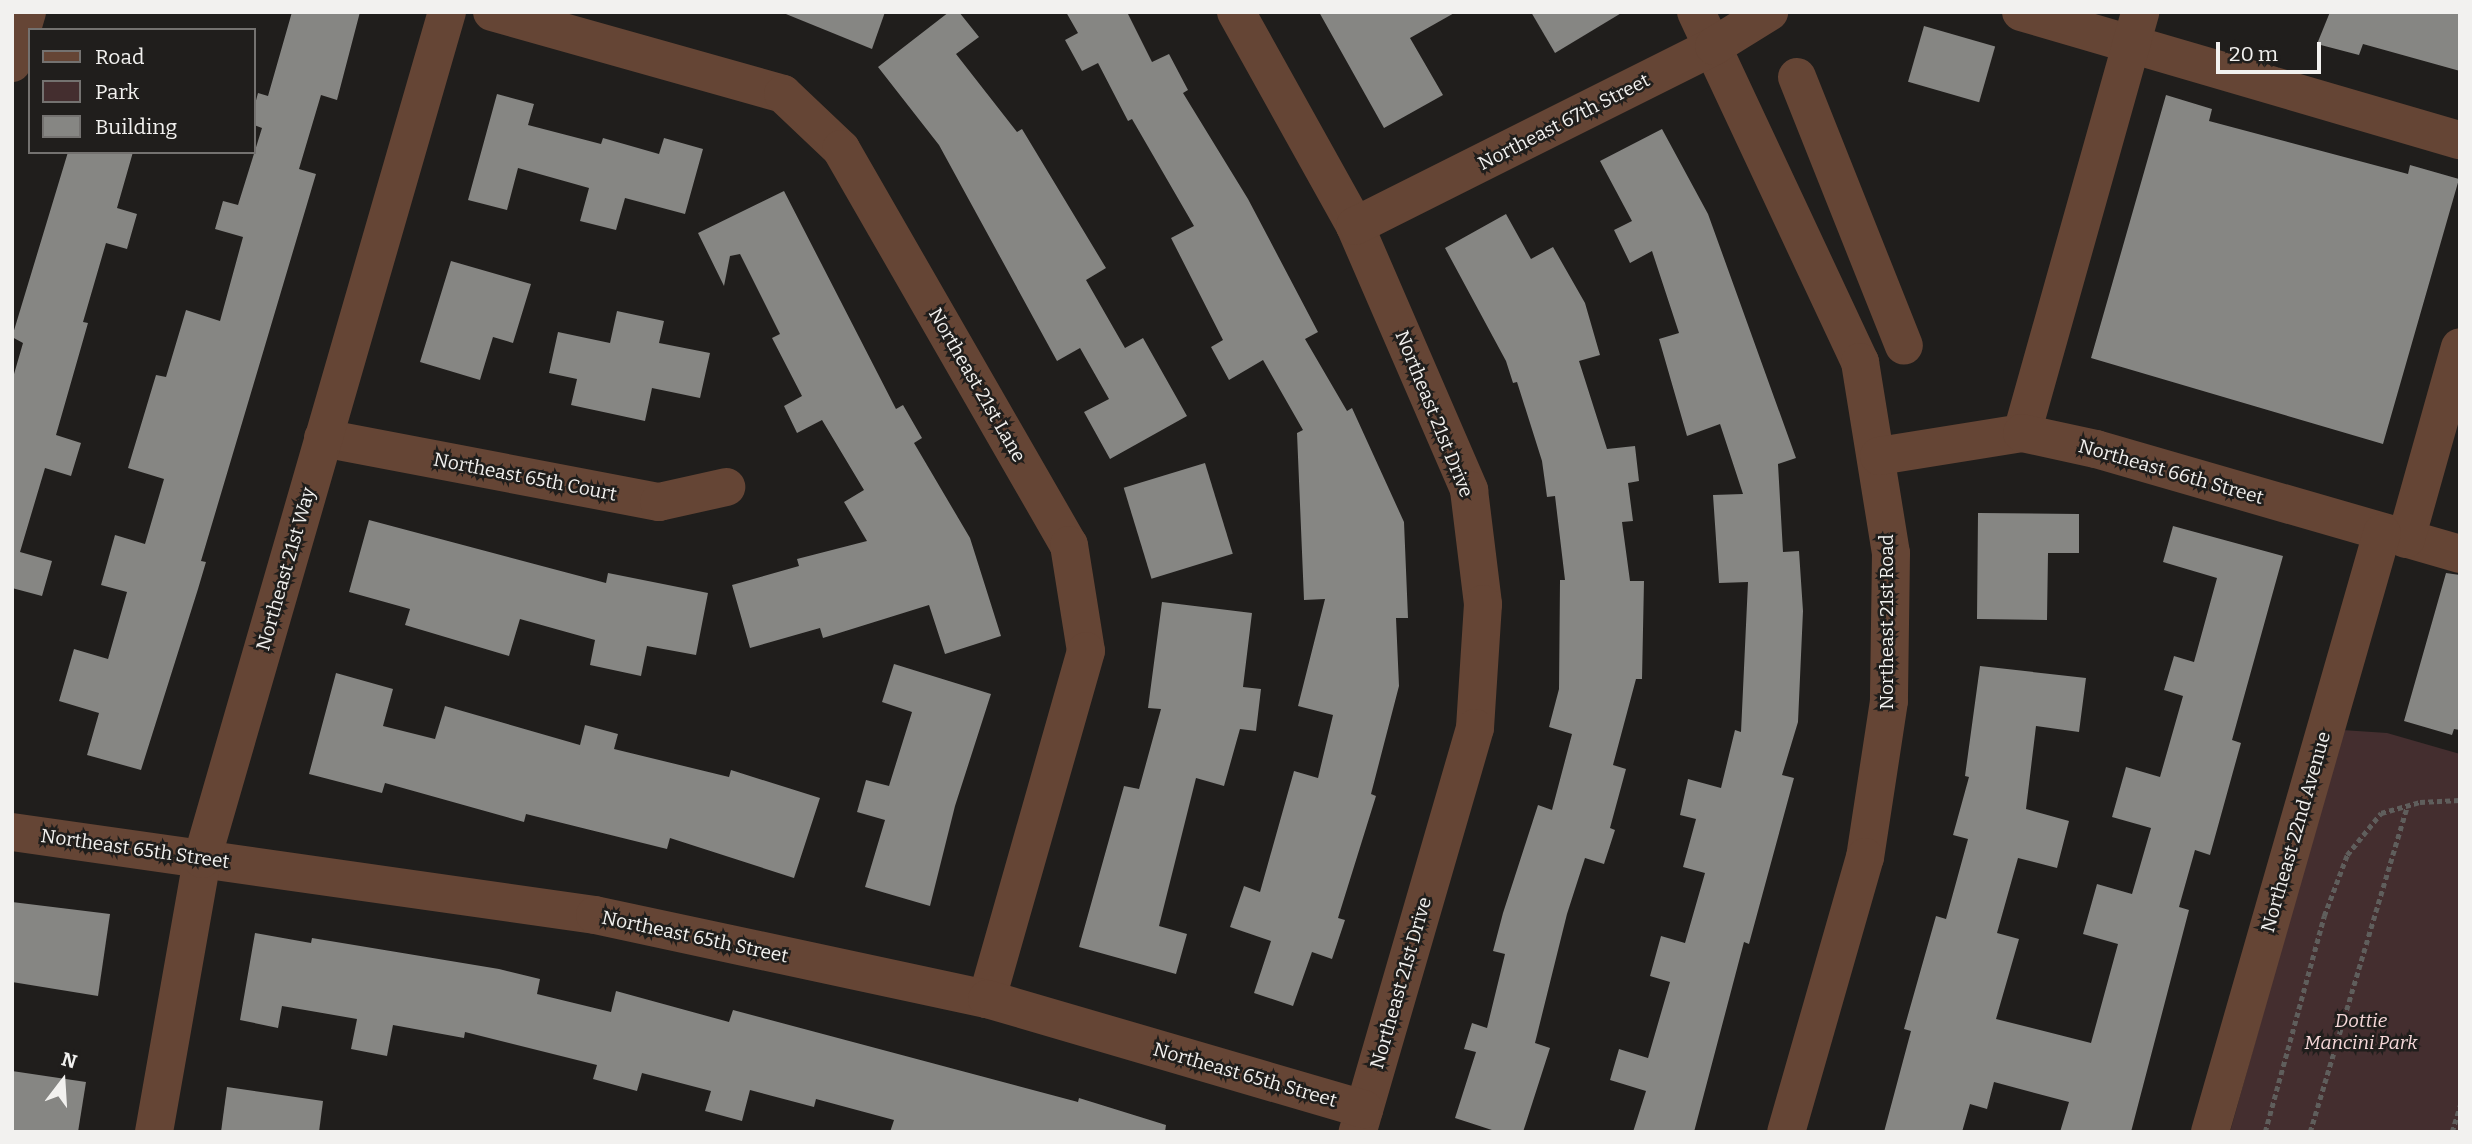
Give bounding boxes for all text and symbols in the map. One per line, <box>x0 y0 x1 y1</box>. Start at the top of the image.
legend <box>28 28 256 154</box>
scale bar <box>2220 28 2325 72</box>
text: 20 m <box>2229 41 2278 67</box>
text: Road <box>95 44 144 70</box>
street label: Northeast 67th Street <box>1474 69 1654 175</box>
text: Park <box>95 79 139 105</box>
text: Building <box>95 114 177 140</box>
street label: Northeast 21st Lane <box>924 304 1030 466</box>
street label: Northeast 21st Drive <box>1390 327 1478 501</box>
street label: Northeast 66th Street <box>2076 435 2266 509</box>
street label: Northeast 65th Court <box>431 448 619 506</box>
street label: Northeast 21st Way <box>252 485 320 653</box>
street label: Northeast 21st Road <box>1876 534 1898 710</box>
street label: Northeast 22nd Avenue <box>2256 729 2336 935</box>
street label: Northeast 65th Street <box>39 824 231 874</box>
street label: Northeast 21st Drive <box>1366 894 1436 1072</box>
street label: Northeast 65th Street <box>600 906 790 968</box>
park label: Dottie Mancini Park <box>2304 1010 2418 1054</box>
street label: Northeast 65th Street <box>1151 1038 1339 1112</box>
north arrow <box>28 1046 98 1116</box>
text: N <box>59 1047 80 1074</box>

